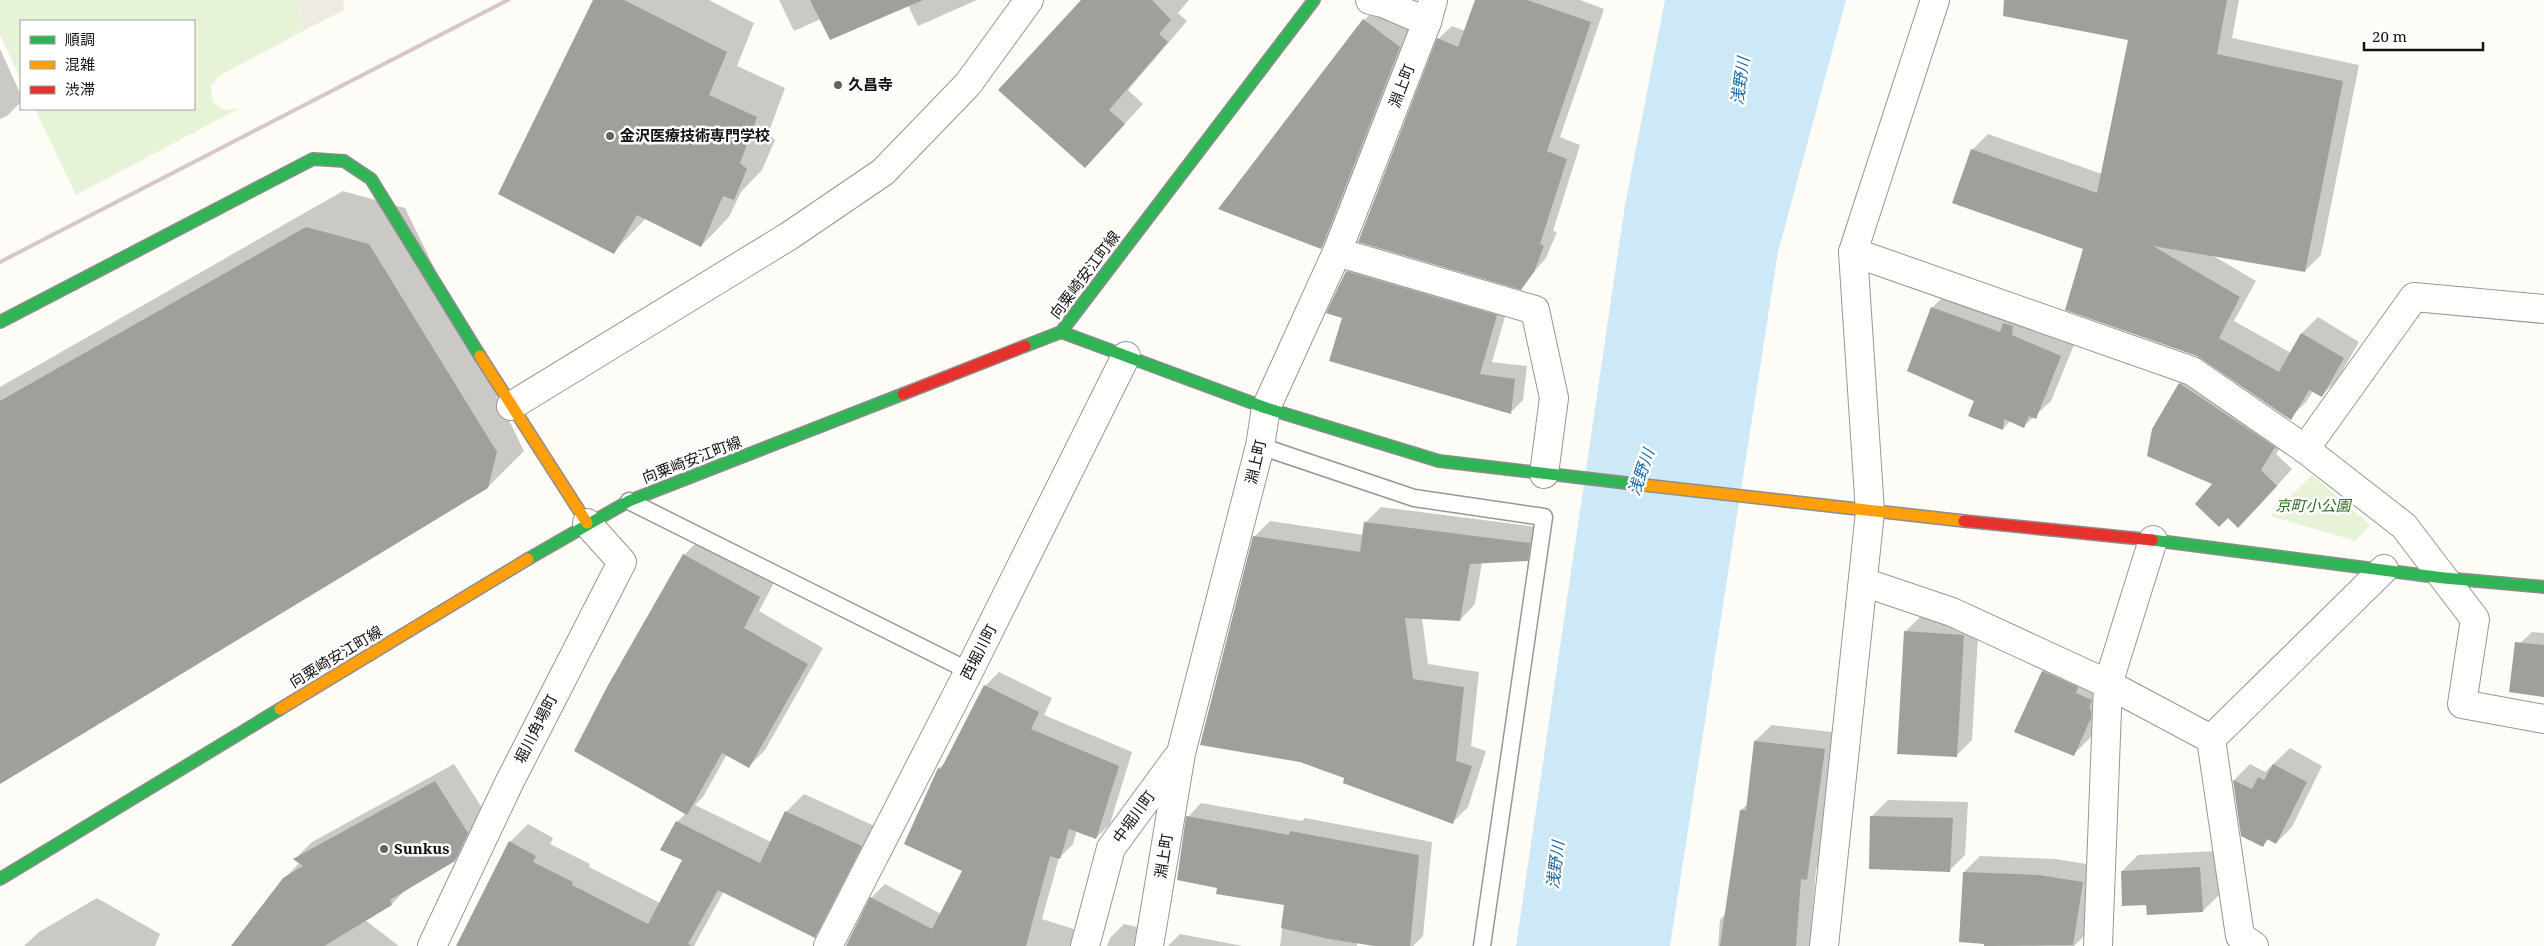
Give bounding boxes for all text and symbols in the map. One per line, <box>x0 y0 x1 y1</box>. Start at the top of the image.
legend <box>20 20 195 110</box>
scale bar <box>2364 20 2483 52</box>
text: 20 m <box>2372 26 2407 46</box>
text: 順調 <box>65 29 95 49</box>
text: 混雑 <box>65 54 95 74</box>
water label: 浅野川 <box>1726 54 1755 106</box>
street label: 淵上町 <box>1384 61 1418 110</box>
place label: 久昌寺 <box>848 74 893 94</box>
text: 渋滞 <box>65 79 95 99</box>
marker: 久昌寺 <box>832 79 844 91</box>
place label: 金沢医療技術専門学校 <box>620 125 770 145</box>
marker: 金沢医療技術専門学校 <box>604 130 616 142</box>
street label: 向粟崎安江町線 <box>1045 226 1124 322</box>
street label: 向粟崎安江町線 <box>639 431 744 487</box>
street label: 淵上町 <box>1240 438 1270 486</box>
water label: 浅野川 <box>1623 444 1660 498</box>
park label: 京町小公園 <box>2275 495 2352 515</box>
street label: 西堀川町 <box>956 620 1001 683</box>
street label: 向粟崎安江町線 <box>285 621 386 692</box>
street label: 堀川角場町 <box>509 691 561 767</box>
street label: 中堀川町 <box>1107 786 1159 847</box>
street label: 淵上町 <box>1150 832 1176 880</box>
place label: Sunkus <box>394 838 449 858</box>
water label: 浅野川 <box>1541 838 1569 890</box>
marker: Sunkus <box>378 843 390 855</box>

